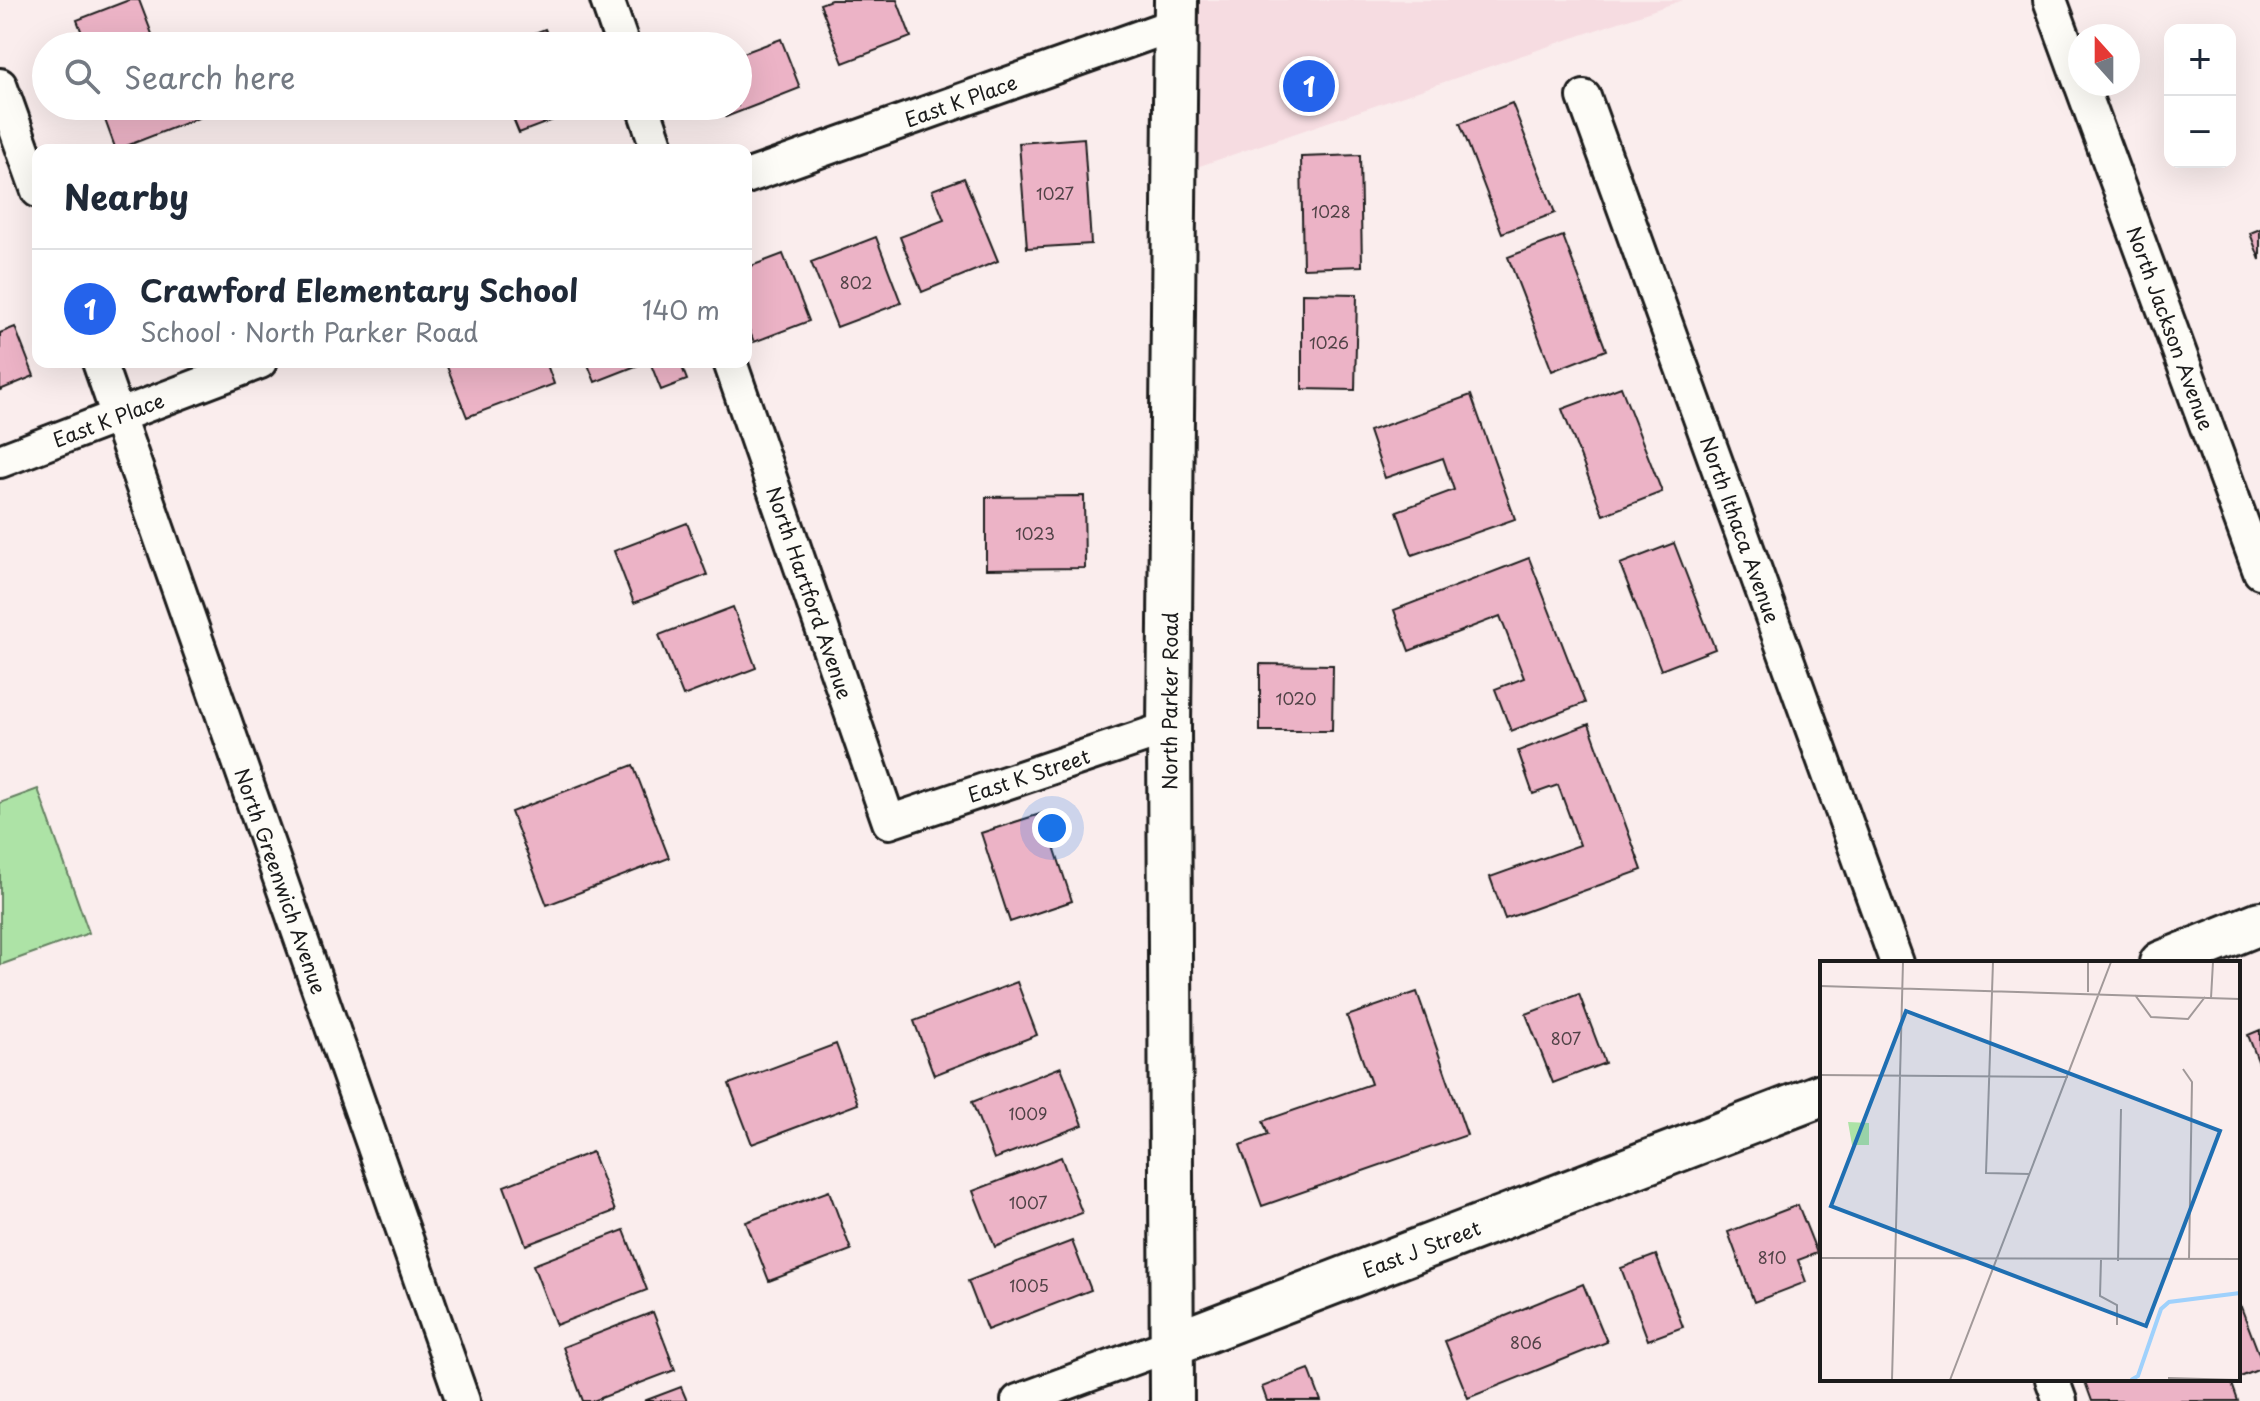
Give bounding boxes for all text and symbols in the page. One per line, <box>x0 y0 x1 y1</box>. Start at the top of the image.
north arrow <box>2068 24 2140 96</box>
map controls <box>2164 24 2236 168</box>
button: + <box>2164 24 2236 96</box>
search box <box>32 32 752 120</box>
icon: search <box>60 54 104 98</box>
text: Search here <box>124 54 296 99</box>
pin: 1 <box>1283 56 1335 116</box>
street label: East K Place <box>901 67 1021 134</box>
button: − <box>2164 96 2236 168</box>
text: Nearby <box>64 170 189 222</box>
house number: 1027 <box>1036 181 1074 205</box>
house number: 1028 <box>1311 199 1351 223</box>
street label: North Jackson Avenue <box>2119 222 2222 435</box>
text: Crawford Elementary School <box>140 267 578 312</box>
house number: 802 <box>840 270 872 294</box>
text: 1 <box>84 290 96 329</box>
text: 140 m <box>642 290 720 329</box>
text: School · North Parker Road <box>140 312 479 351</box>
house number: 1026 <box>1309 330 1349 354</box>
street label: East K Place <box>48 385 168 455</box>
street label: North Ithaca Avenue <box>1693 432 1788 627</box>
street label: North Hartford Avenue <box>759 482 860 703</box>
house number: 1023 <box>1015 521 1055 545</box>
street label: North Parker Road <box>1154 612 1185 790</box>
house number: 1020 <box>1276 686 1317 710</box>
street label: East K Street <box>964 741 1094 810</box>
street label: North Greenwich Avenue <box>227 764 334 998</box>
your location <box>1032 808 1072 848</box>
inset map <box>1820 961 2240 1381</box>
house number: 807 <box>1551 1026 1581 1050</box>
house number: 1009 <box>1009 1101 1047 1125</box>
house number: 1007 <box>1009 1190 1047 1214</box>
street label: East J Street <box>1358 1212 1485 1285</box>
house number: 810 <box>1758 1245 1786 1269</box>
house number: 1005 <box>1009 1273 1049 1297</box>
house number: 806 <box>1510 1330 1542 1354</box>

